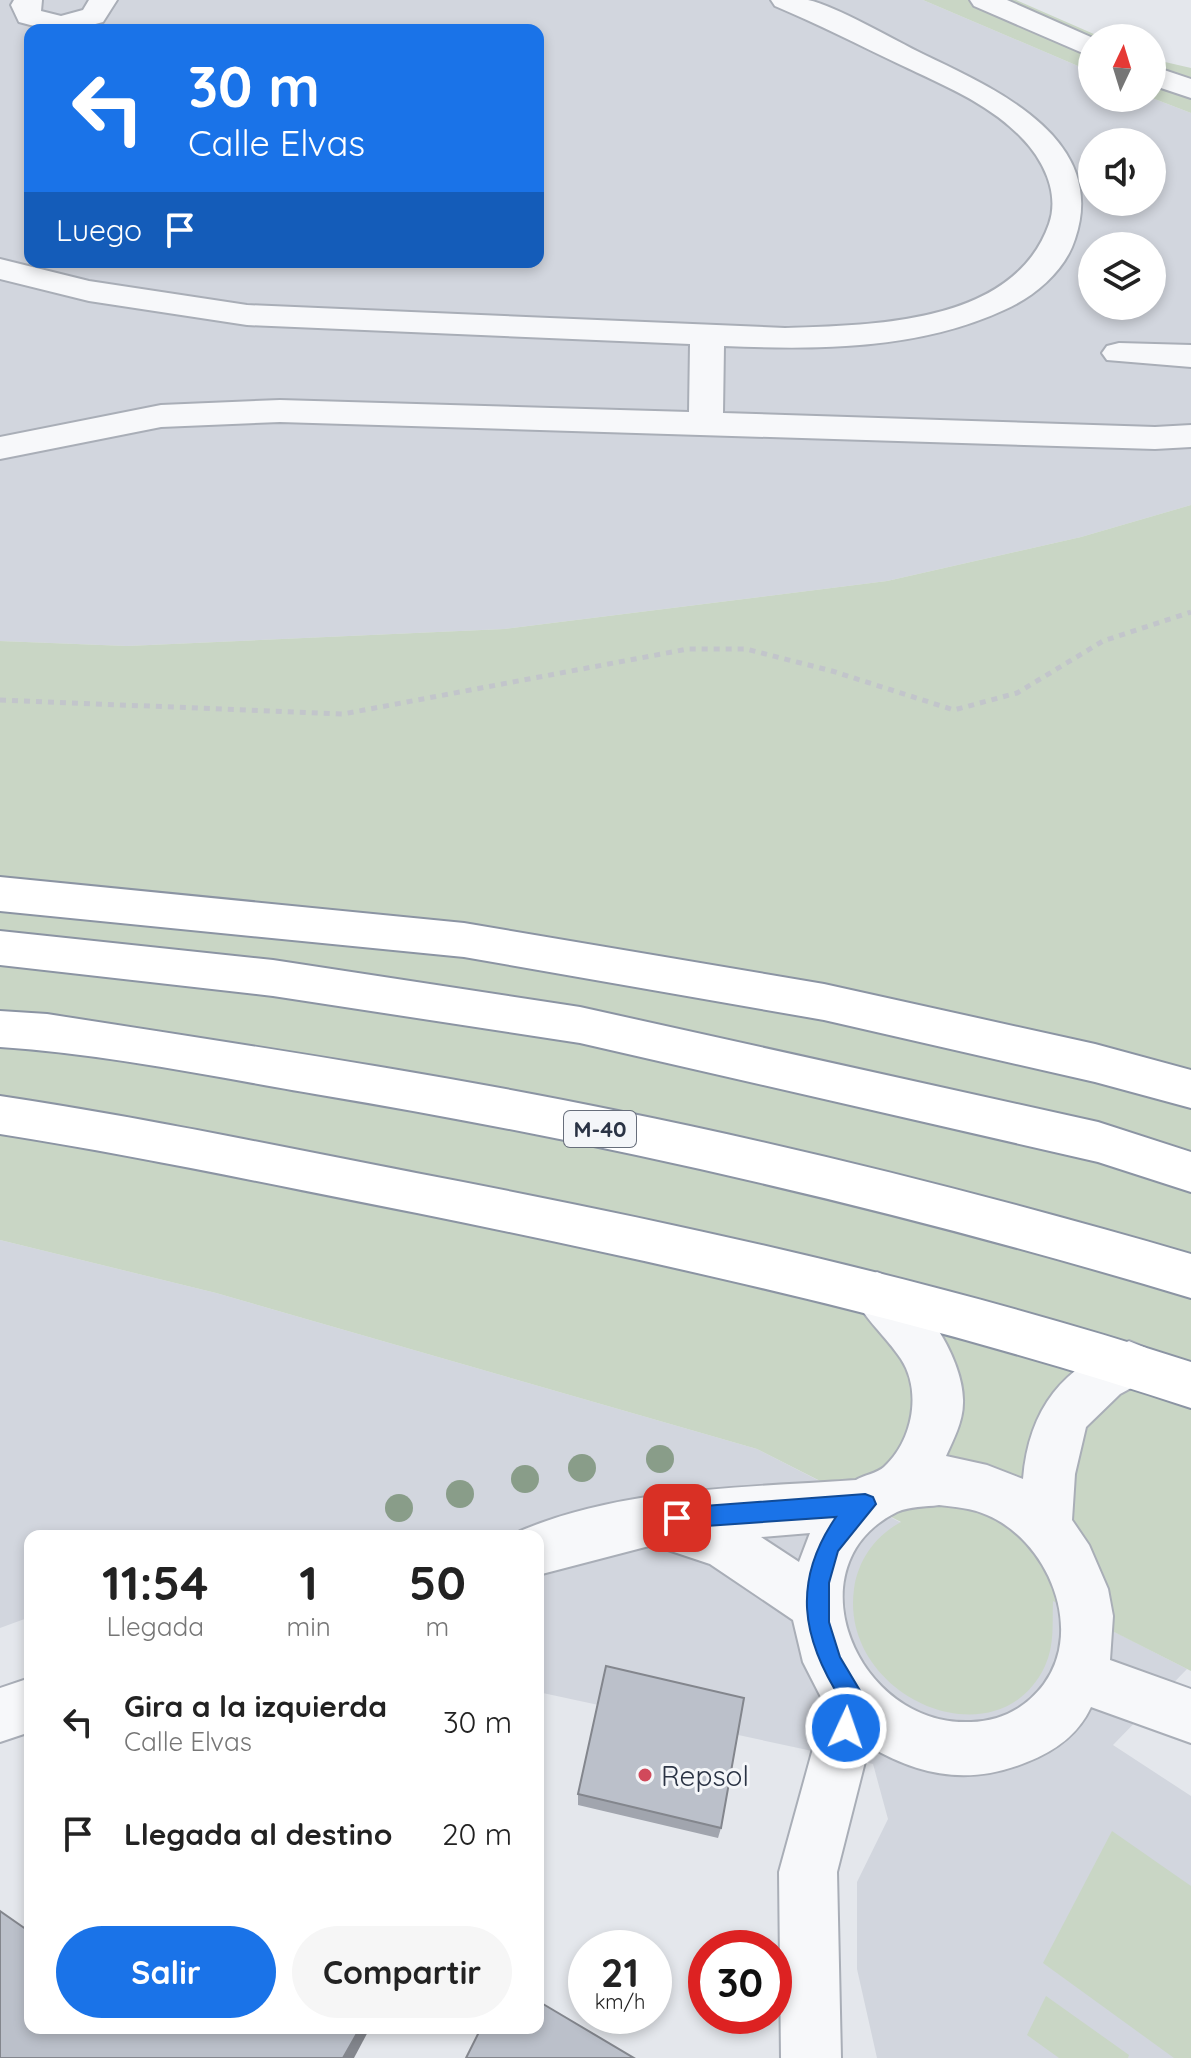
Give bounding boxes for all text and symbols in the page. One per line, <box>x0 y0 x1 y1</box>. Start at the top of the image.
north arrow <box>1078 24 1166 112</box>
map controls <box>1078 24 1166 320</box>
text: 30 m <box>188 51 320 121</box>
icon: left <box>56 56 160 160</box>
text: Calle Elvas <box>188 120 365 165</box>
button: sound <box>1078 128 1166 216</box>
icon: arrive <box>158 208 202 252</box>
text: Luego <box>56 211 142 249</box>
button: layers <box>1078 232 1166 320</box>
road number: M-40 <box>564 1111 636 1147</box>
pin <box>643 1484 711 1552</box>
icon: arrive <box>655 1496 699 1540</box>
text: 11:54 <box>102 1552 208 1612</box>
text: 1 <box>299 1552 318 1612</box>
text: 50 <box>409 1552 466 1612</box>
text: Llegada <box>106 1610 204 1643</box>
text: min <box>286 1610 331 1643</box>
text: m <box>425 1610 449 1643</box>
position arrow <box>804 1686 888 1770</box>
text: Gira a la izquierda <box>124 1687 387 1725</box>
icon: left <box>56 1700 100 1744</box>
text: 30 m <box>443 1703 512 1741</box>
text: Calle Elvas <box>124 1725 252 1758</box>
place label: Repsol <box>661 1758 749 1793</box>
marker: Repsol <box>636 1766 654 1784</box>
icon: arrive <box>56 1812 100 1856</box>
text: Llegada al destino <box>124 1815 392 1853</box>
text: 20 m <box>442 1815 512 1853</box>
button: Salir <box>56 1926 276 2018</box>
button: Compartir <box>292 1926 512 2018</box>
speed limit sign: 30 <box>688 1930 792 2034</box>
text: 21 <box>601 1947 639 1997</box>
text: km/h <box>595 1989 645 2014</box>

